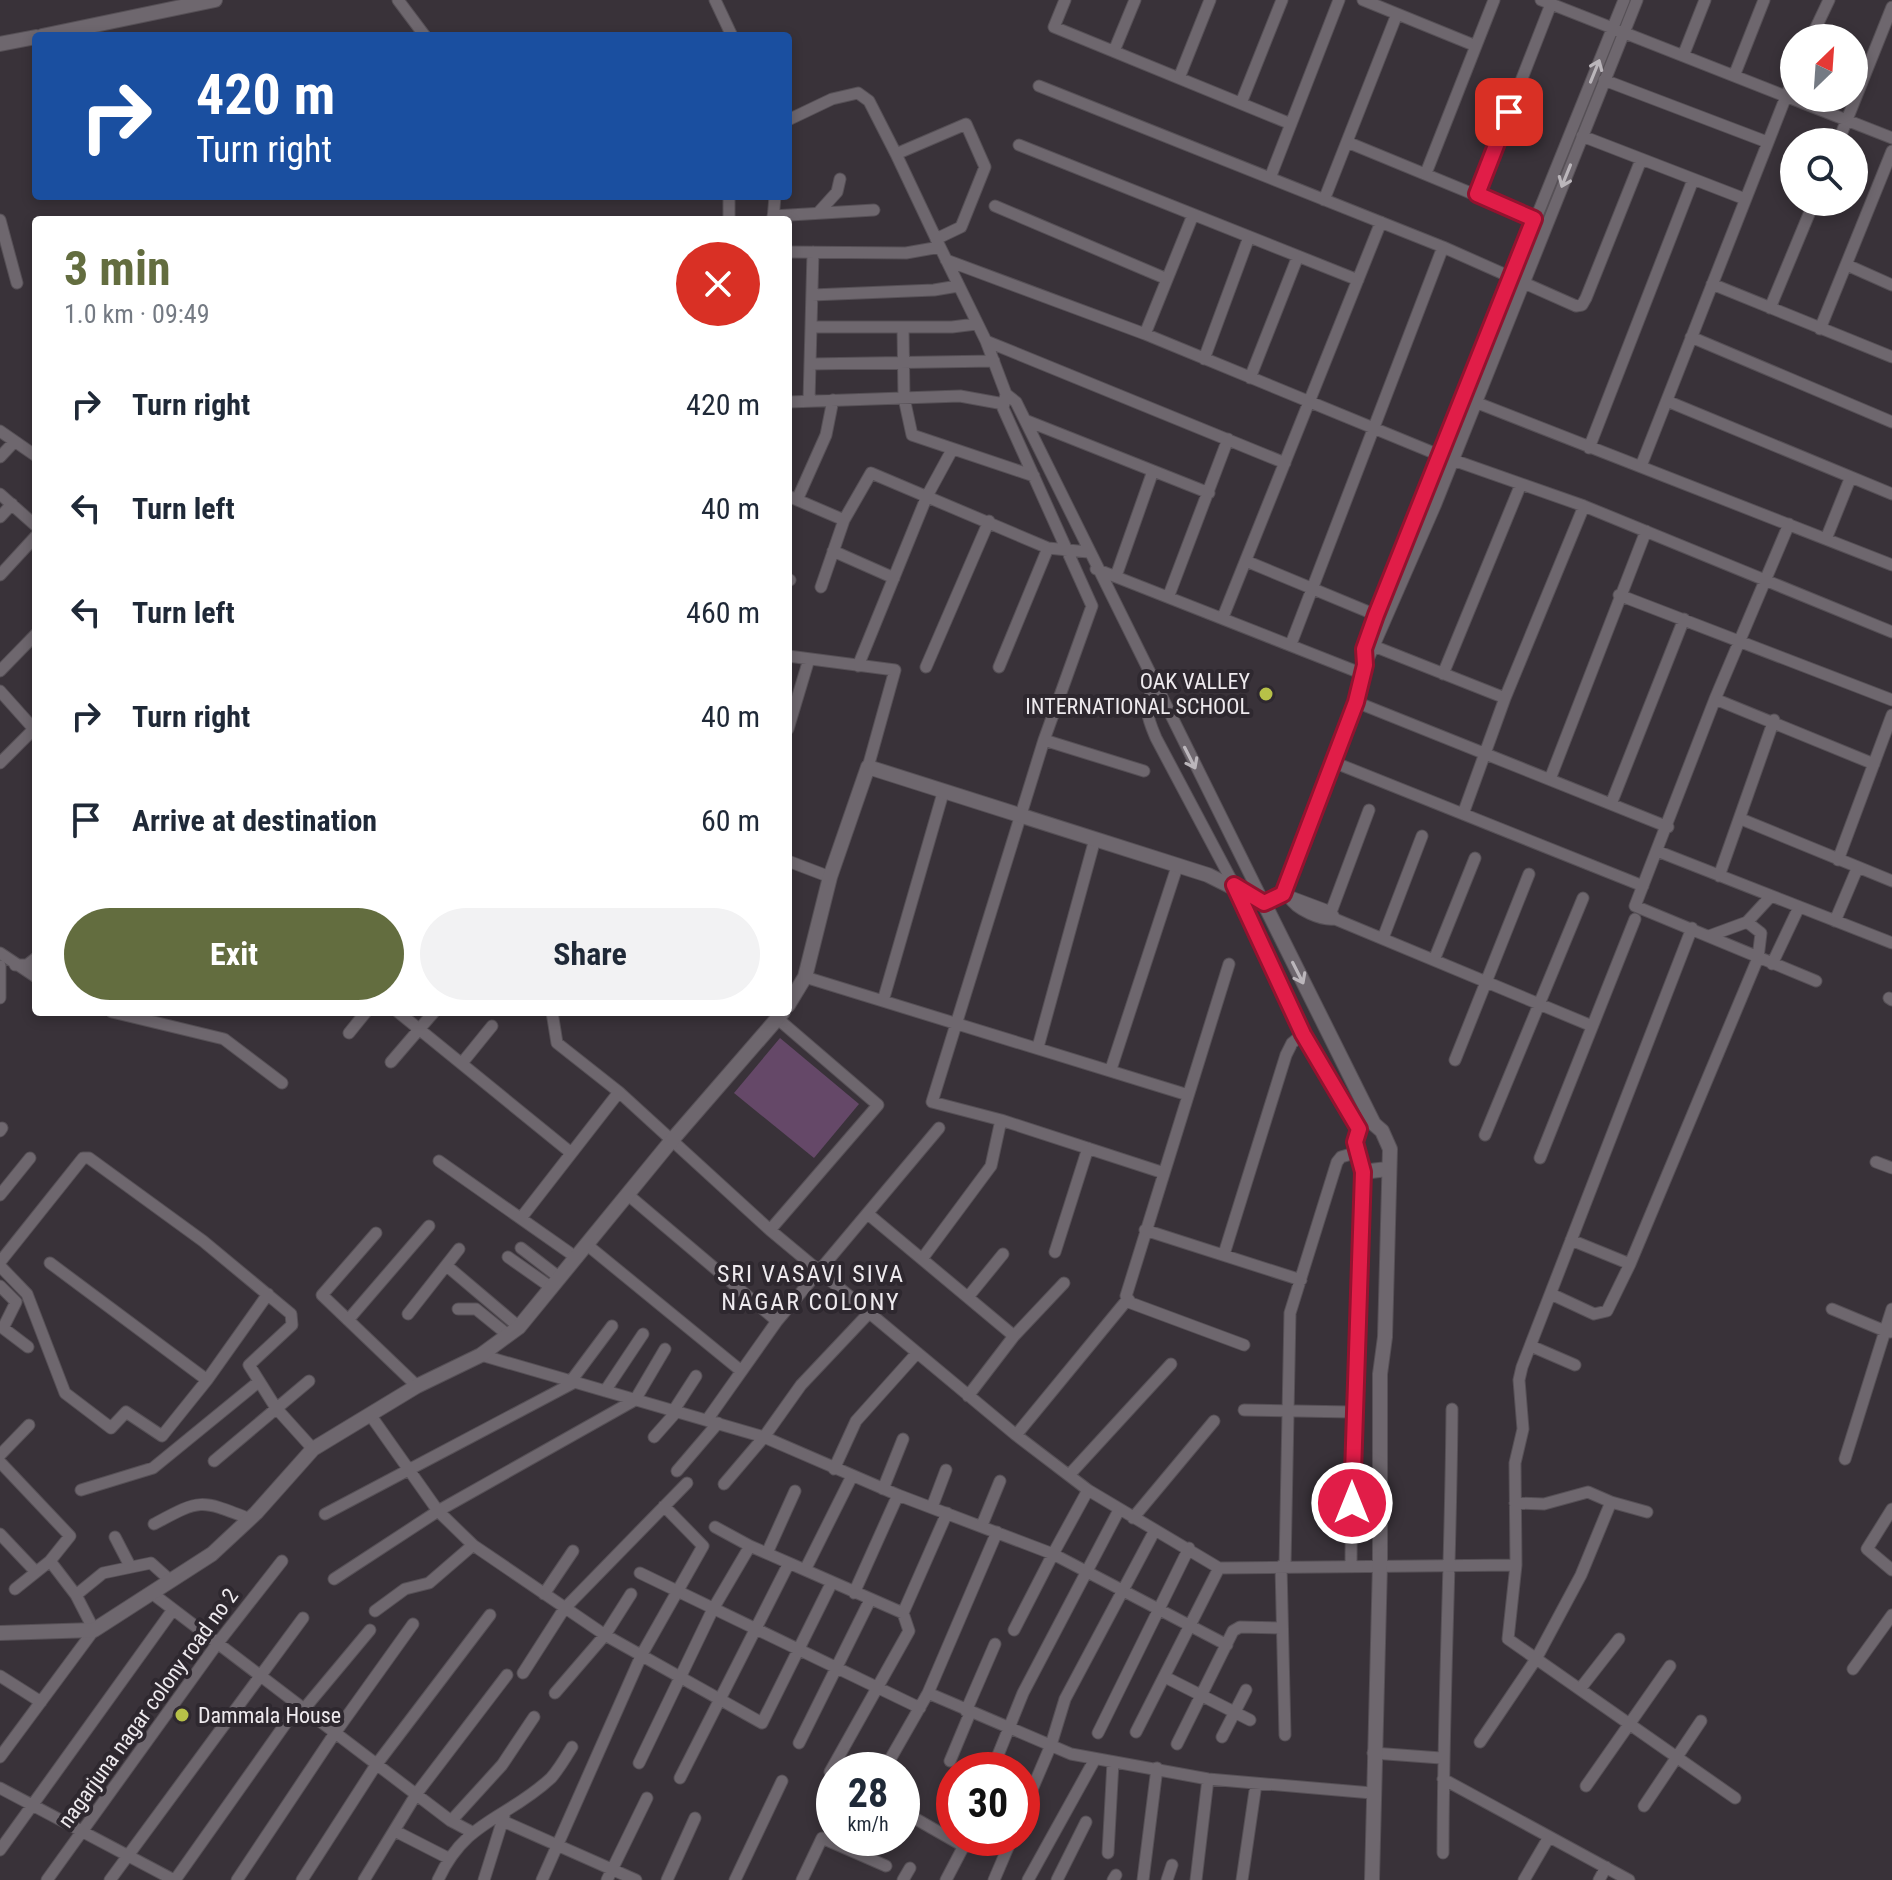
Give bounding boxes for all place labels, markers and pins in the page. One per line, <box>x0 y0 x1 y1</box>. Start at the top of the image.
pin <box>1475 78 1543 146</box>
place label: OAK VALLEY INTERNATIONAL SCHOOL <box>1025 669 1250 719</box>
marker: OAK VALLEY INTERNATIONAL SCHOOL <box>1257 685 1275 703</box>
place label: Dammala House <box>198 1703 341 1728</box>
marker: Dammala House <box>173 1706 191 1724</box>

